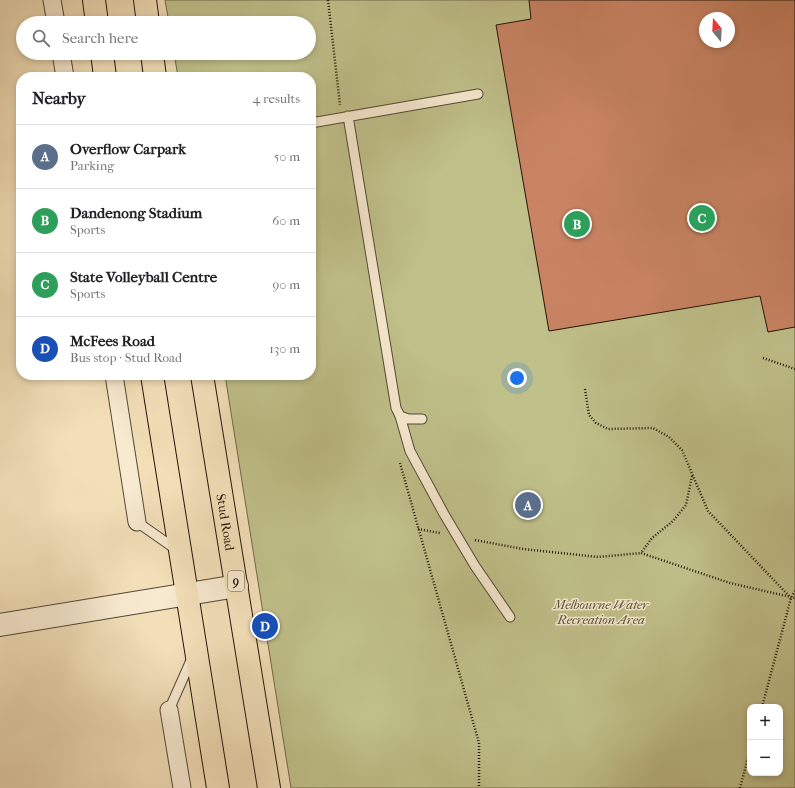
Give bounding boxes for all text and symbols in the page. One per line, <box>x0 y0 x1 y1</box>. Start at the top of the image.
north arrow <box>699 12 735 48</box>
search box <box>16 16 316 60</box>
icon: search <box>30 27 52 49</box>
text: Search here <box>62 29 138 47</box>
text: Nearby <box>32 88 86 108</box>
text: 4 results <box>253 91 300 106</box>
text: Overflow Carpark <box>70 140 186 158</box>
text: A <box>41 149 49 164</box>
text: 50 m <box>274 149 300 164</box>
text: Parking <box>70 158 114 173</box>
pin: C <box>689 203 715 233</box>
text: Dandenong Stadium <box>70 204 202 222</box>
pin: B <box>564 209 590 239</box>
text: B <box>41 213 49 228</box>
text: 60 m <box>272 213 300 228</box>
text: Sports <box>70 222 105 237</box>
text: State Volleyball Centre <box>70 268 217 286</box>
text: C <box>41 277 49 292</box>
text: 90 m <box>272 277 300 292</box>
text: Sports <box>70 286 105 301</box>
text: McFees Road <box>70 332 155 350</box>
text: D <box>40 341 50 356</box>
text: 130 m <box>269 341 300 356</box>
text: Bus stop · Stud Road <box>70 350 182 365</box>
your location <box>507 368 527 388</box>
pin: A <box>515 490 541 520</box>
street label: Stud Road <box>213 493 238 553</box>
road number: 9 <box>228 571 244 591</box>
park label: Melbourne Water Recreation Area <box>553 597 649 627</box>
pin: D <box>252 611 278 641</box>
map controls <box>747 704 783 776</box>
button: + <box>747 704 783 740</box>
button: − <box>747 740 783 776</box>

